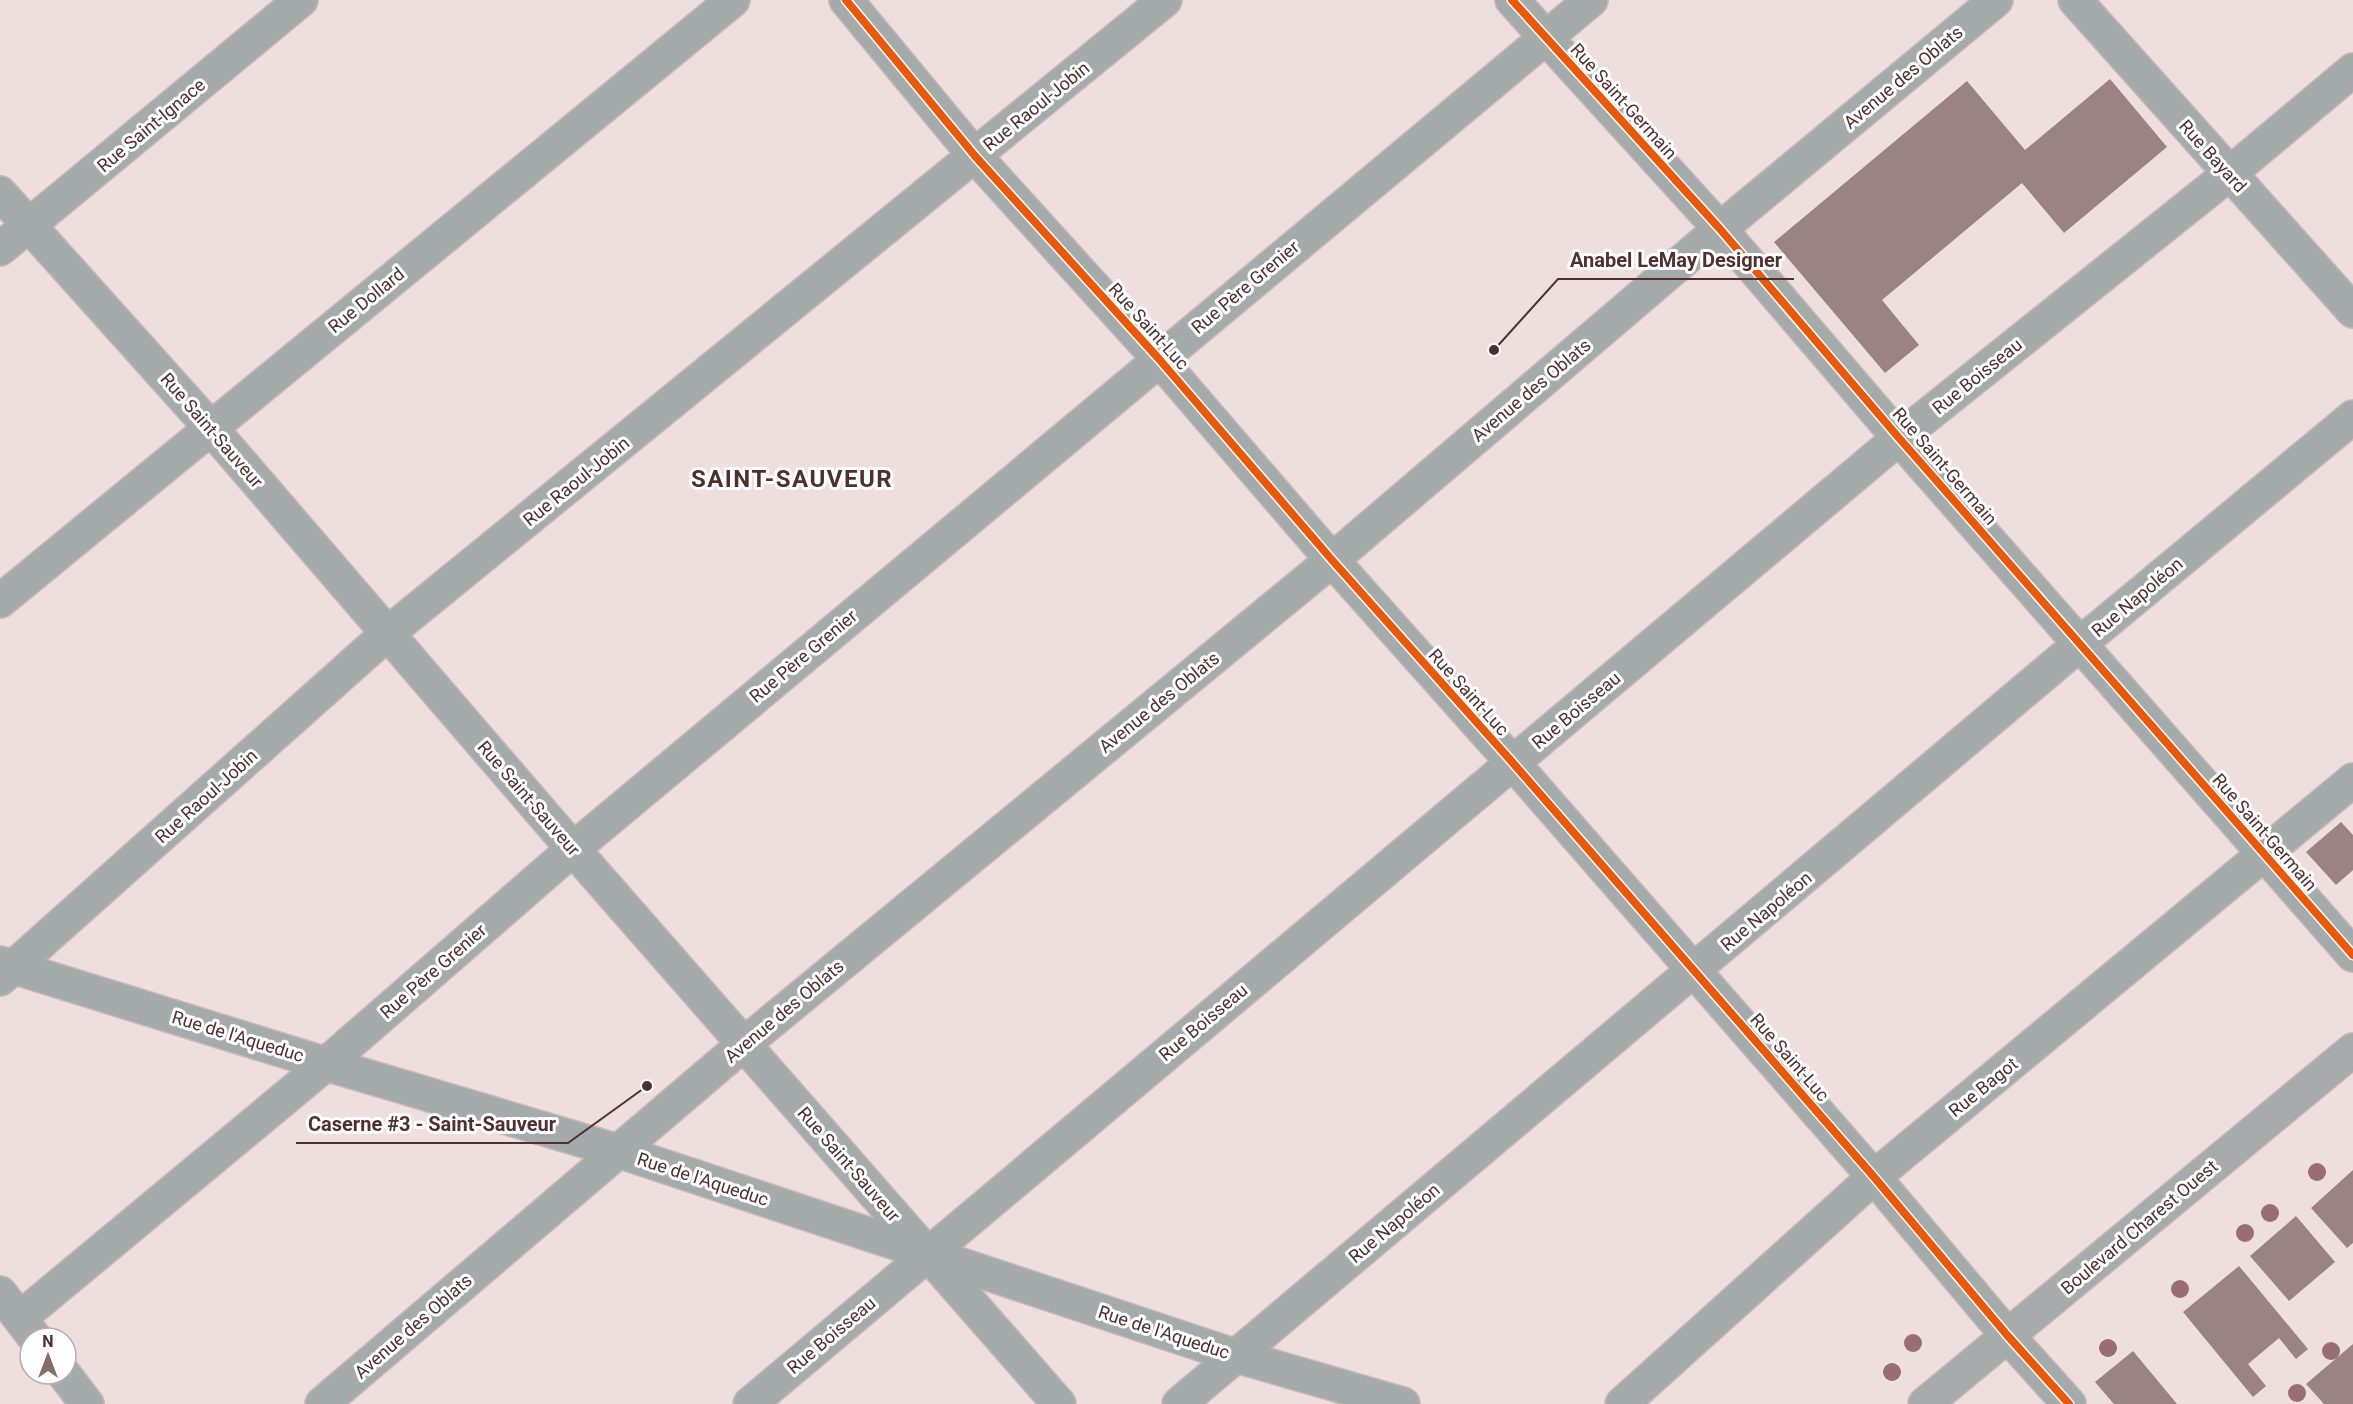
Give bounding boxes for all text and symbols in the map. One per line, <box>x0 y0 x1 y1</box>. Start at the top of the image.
street label: Avenue des Oblats <box>1839 21 1967 133</box>
street label: Rue Saint-Germain <box>1567 39 1681 163</box>
street label: Rue Raoul-Jobin <box>979 57 1093 155</box>
street label: Rue Saint-Ignace <box>93 74 209 176</box>
street label: Rue Bayard <box>2175 115 2251 197</box>
street label: Rue Père Grenier <box>1187 236 1303 338</box>
callout: Anabel LeMay Designer <box>1558 241 1794 279</box>
text: Anabel LeMay Designer <box>1570 248 1783 272</box>
street label: Rue Dollard <box>324 263 408 337</box>
street label: Rue Saint-Luc <box>1105 278 1193 374</box>
street label: Avenue des Oblats <box>1467 334 1595 446</box>
street label: Rue Boisseau <box>1928 334 2026 418</box>
street label: Rue Saint-Sauveur <box>156 368 268 492</box>
street label: Rue Saint-Germain <box>1888 403 2002 529</box>
street label: Rue Raoul-Jobin <box>519 432 633 530</box>
district label: SAINT-SAUVEUR <box>691 465 893 493</box>
street label: Rue Napoléon <box>2087 553 2187 641</box>
street label: Rue Père Grenier <box>745 605 861 707</box>
street label: Rue Saint-Luc <box>1425 644 1513 740</box>
street label: Avenue des Oblats <box>1095 647 1223 757</box>
street label: Rue Boisseau <box>1528 667 1624 753</box>
street label: Rue Saint-Sauveur <box>473 736 585 860</box>
street label: Rue Raoul-Jobin <box>151 745 261 847</box>
street label: Rue Saint-Germain <box>2208 769 2322 895</box>
street label: Rue Napoléon <box>1716 867 1816 955</box>
street label: Rue Père Grenier <box>376 919 490 1023</box>
street label: Avenue des Oblats <box>720 955 848 1067</box>
street label: Rue Boisseau <box>1155 979 1251 1065</box>
street label: Rue de l'Aqueduc <box>170 1006 306 1066</box>
street label: Rue Saint-Luc <box>1746 1009 1834 1105</box>
street label: Rue Bagot <box>1944 1053 2022 1121</box>
street label: Rue Saint-Sauveur <box>793 1102 905 1226</box>
callout: Caserne #3 - Saint-Sauveur <box>296 1105 568 1143</box>
text: Caserne #3 - Saint-Sauveur <box>308 1112 557 1136</box>
street label: Rue de l'Aqueduc <box>635 1148 771 1210</box>
street label: Boulevard Charest Ouest <box>2057 1155 2222 1299</box>
street label: Rue Napoléon <box>1344 1179 1444 1267</box>
street label: Avenue des Oblats <box>350 1269 476 1383</box>
street label: Rue Boisseau <box>783 1292 879 1378</box>
street label: Rue de l'Aqueduc <box>1096 1301 1232 1363</box>
north arrow <box>18 1326 78 1386</box>
text: N <box>42 1332 54 1351</box>

